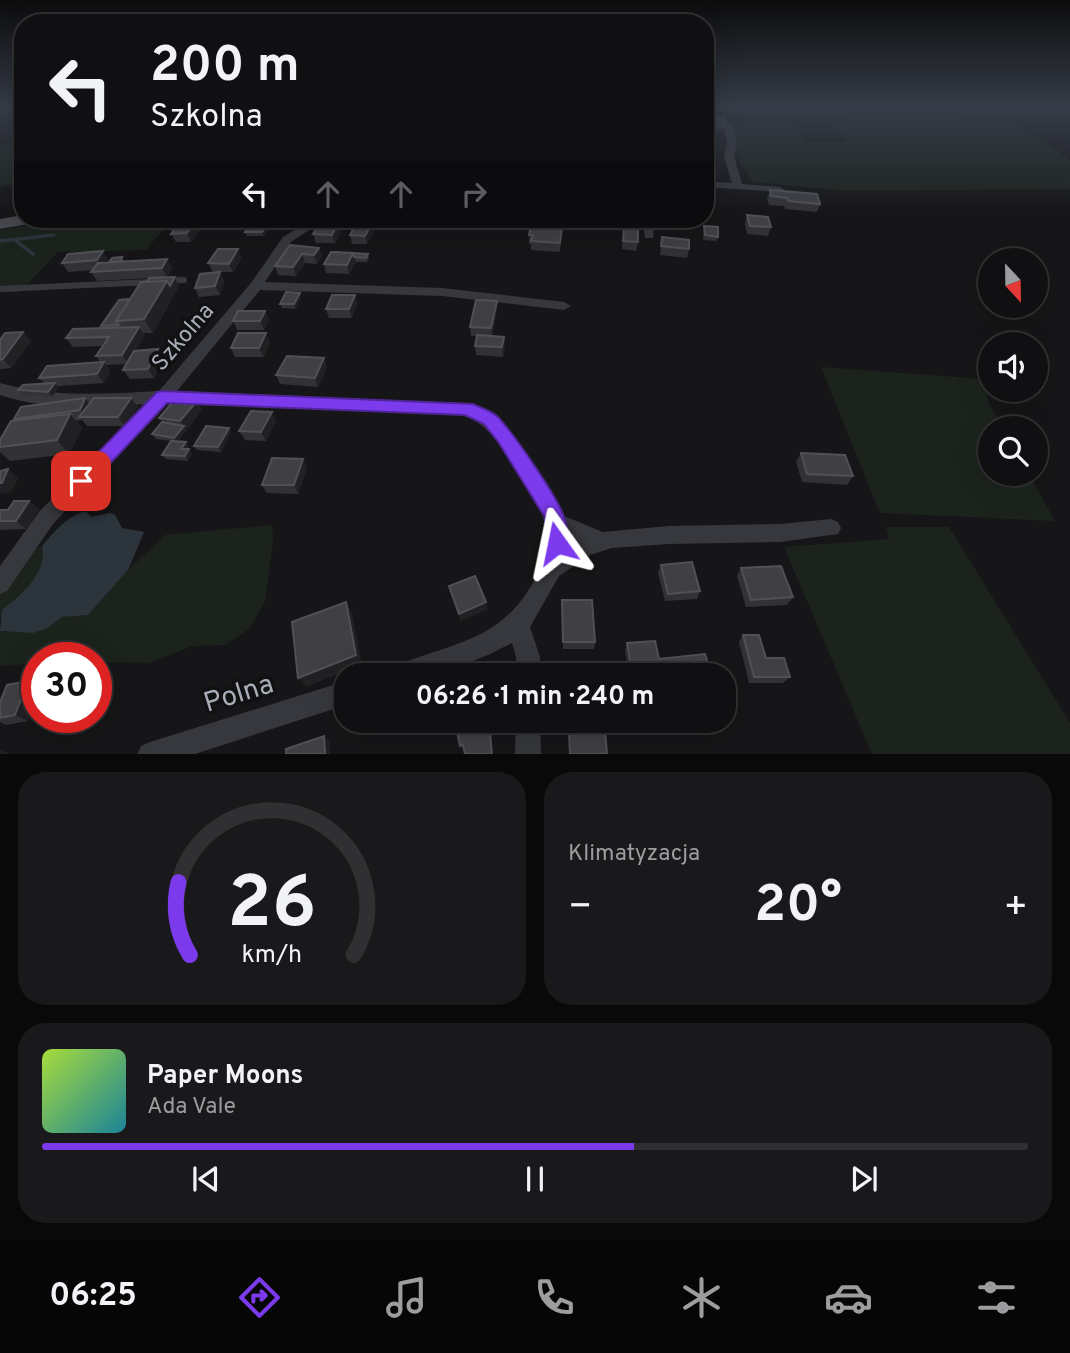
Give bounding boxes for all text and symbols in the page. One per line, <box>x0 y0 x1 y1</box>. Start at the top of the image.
text: 200 m <box>150 37 300 99</box>
icon: left <box>35 42 126 133</box>
text: Szkolna <box>150 98 263 138</box>
icon: left <box>236 175 274 213</box>
icon: ahead <box>309 175 347 213</box>
icon: ahead <box>382 175 420 213</box>
icon: right <box>455 175 493 213</box>
north arrow <box>978 248 1048 318</box>
map controls <box>978 248 1048 486</box>
street label: Szkolna <box>147 298 221 378</box>
button: sound <box>978 332 1048 402</box>
button: search <box>978 416 1048 486</box>
pin <box>51 451 111 511</box>
icon: arrive <box>62 462 100 500</box>
position arrow <box>520 506 594 580</box>
speed limit sign: 30 <box>21 642 112 733</box>
street label: Polna <box>200 667 278 723</box>
text: 06:26 · 1 min · 240 m <box>416 681 654 714</box>
text: Klimatyzacja <box>568 840 700 869</box>
text: 26 <box>227 861 317 953</box>
text: 20° <box>754 874 842 940</box>
text: − <box>568 884 593 933</box>
text: + <box>1003 884 1028 933</box>
text: km/h <box>242 939 302 971</box>
text: Paper Moons <box>147 1060 303 1093</box>
text: Ada Vale <box>147 1093 236 1122</box>
icon: previous <box>187 1160 225 1198</box>
icon: pause <box>516 1160 554 1198</box>
icon: next <box>845 1160 883 1198</box>
icon: directions <box>235 1273 284 1322</box>
icon: music <box>382 1273 431 1322</box>
icon: phone <box>530 1273 579 1322</box>
icon: climate <box>677 1273 726 1322</box>
icon: car <box>824 1273 873 1322</box>
icon: filters <box>972 1273 1021 1322</box>
text: 06:25 <box>49 1277 137 1317</box>

